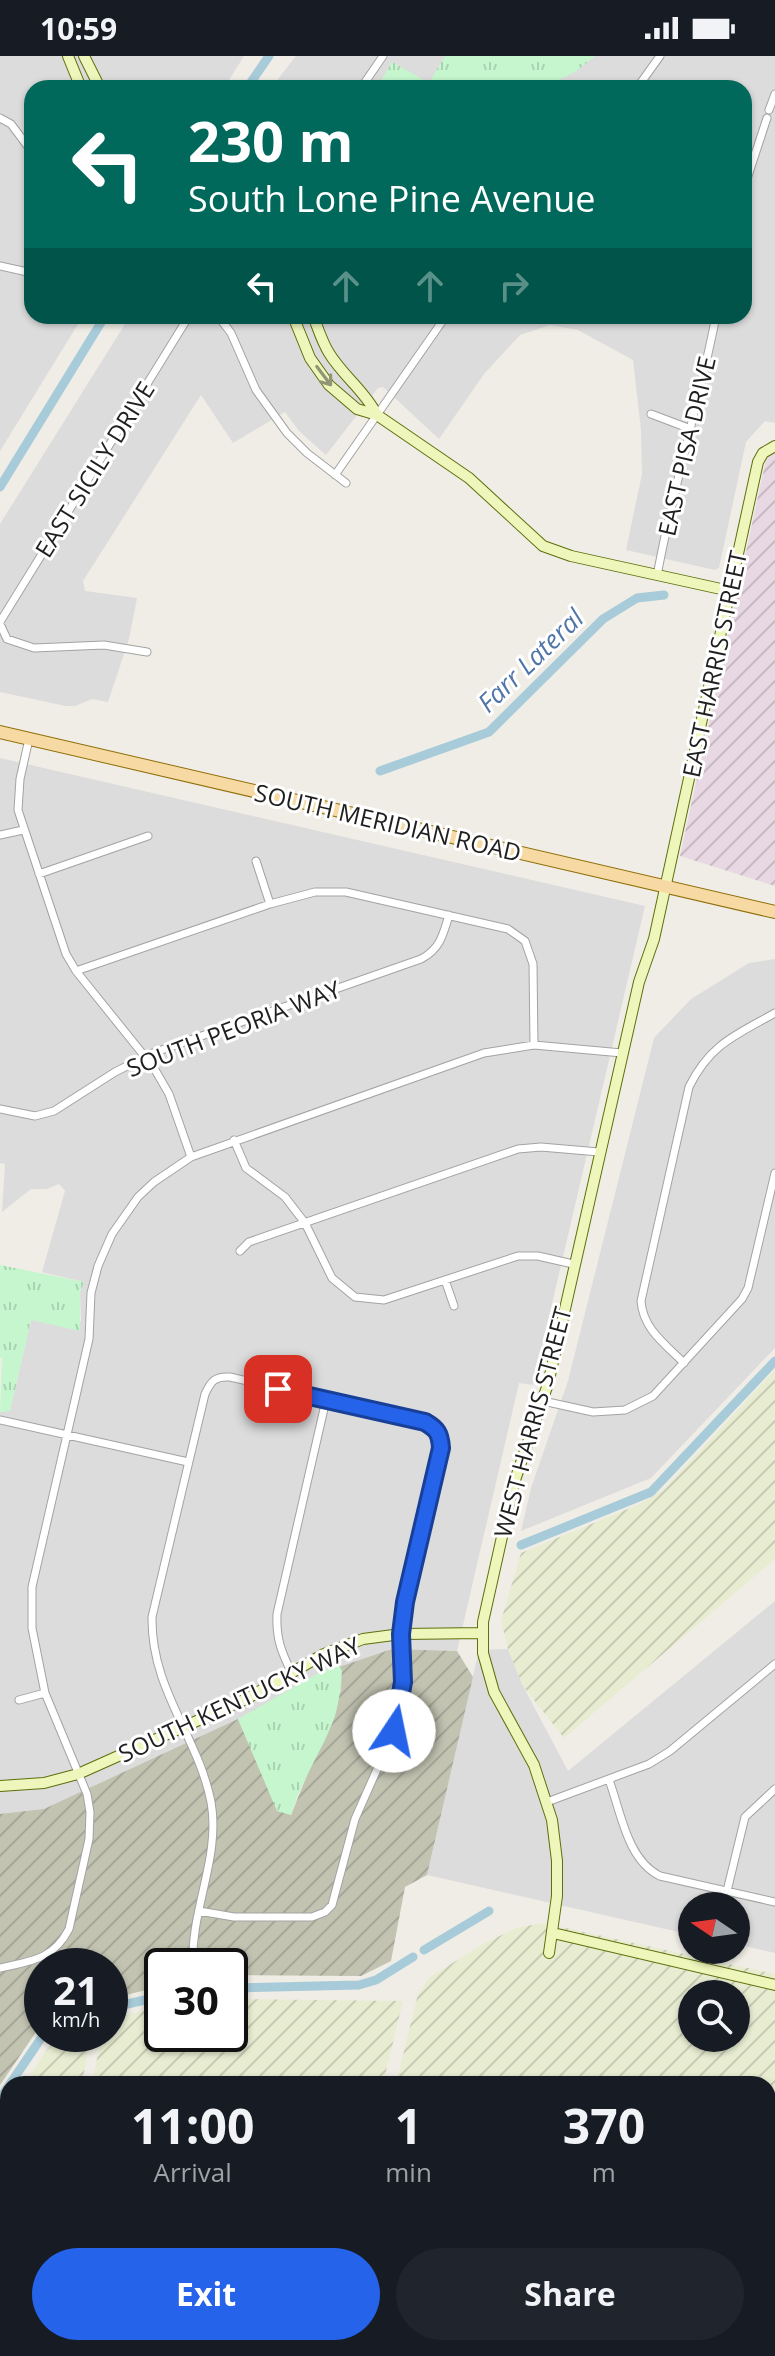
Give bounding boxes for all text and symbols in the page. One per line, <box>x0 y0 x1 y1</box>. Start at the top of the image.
text: 10:59 <box>40 8 117 49</box>
text: 230 m <box>188 102 354 178</box>
icon: left <box>56 112 160 216</box>
text: South Lone Pine Avenue <box>188 174 596 223</box>
icon: left <box>240 264 284 308</box>
icon: ahead <box>324 264 368 308</box>
icon: ahead <box>408 264 452 308</box>
icon: right <box>492 264 536 308</box>
street label: EAST PISA DRIVE <box>649 353 723 539</box>
one-way arrow <box>315 365 332 386</box>
street label: EAST SICILY DRIVE <box>27 375 161 563</box>
street label: EAST HARRIS STREET <box>674 548 754 780</box>
water label: Farr Lateral <box>469 599 592 720</box>
street label: SOUTH MERIDIAN ROAD <box>251 775 525 869</box>
street label: SOUTH PEORIA WAY <box>121 972 345 1084</box>
street label: WEST HARRIS STREET <box>485 1303 579 1541</box>
pin <box>244 1355 312 1423</box>
icon: arrive <box>256 1367 300 1411</box>
street label: SOUTH KENTUCKY WAY <box>113 1628 366 1770</box>
position arrow <box>352 1689 436 1773</box>
north arrow <box>678 1892 750 1964</box>
map controls <box>678 1892 750 2052</box>
speed limit sign: 30 <box>144 1948 248 2052</box>
text: 21 <box>53 1962 99 2017</box>
button: search <box>678 1980 750 2052</box>
text: km/h <box>52 2006 100 2033</box>
text: 11:00 <box>131 2093 254 2158</box>
text: 1 <box>395 2093 422 2158</box>
text: 370 <box>563 2093 645 2158</box>
text: Arrival <box>153 2154 232 2190</box>
text: min <box>385 2154 432 2190</box>
text: m <box>592 2154 616 2190</box>
button: Exit <box>32 2248 380 2340</box>
button: Share <box>396 2248 744 2340</box>

